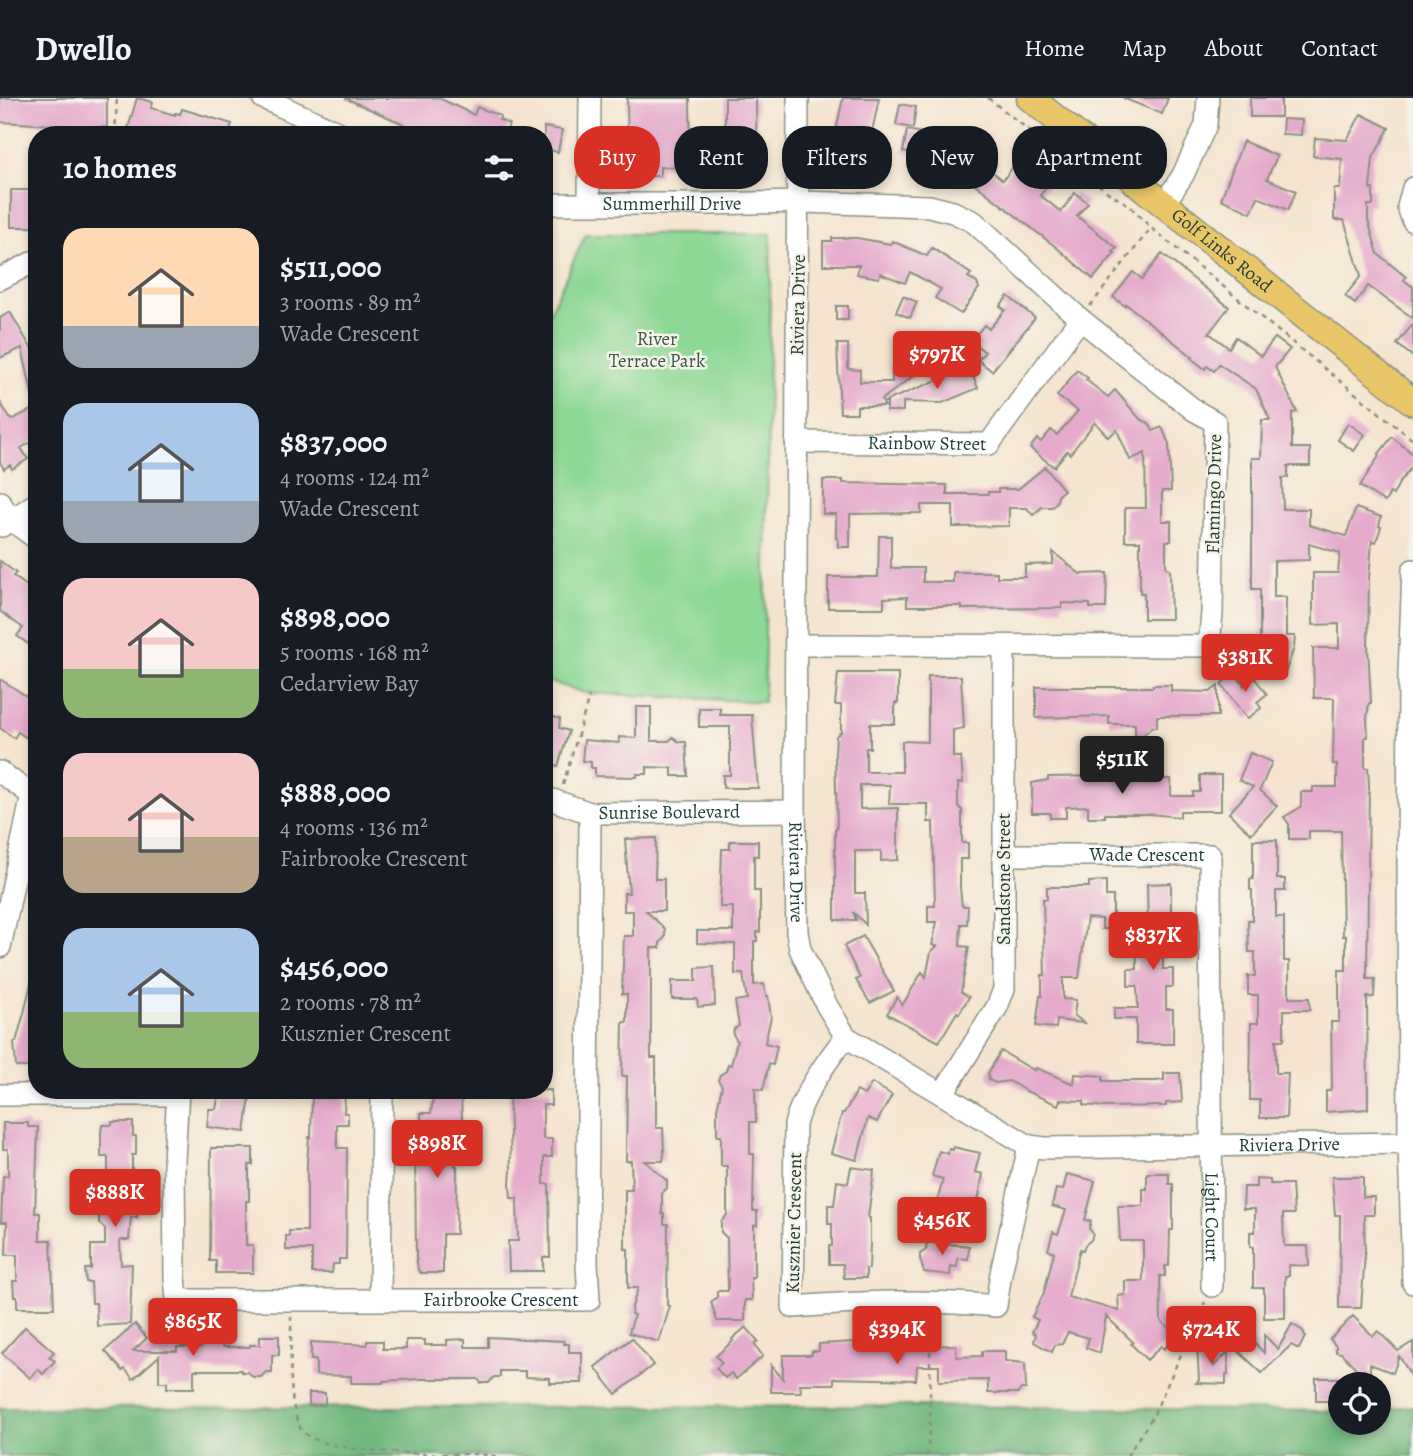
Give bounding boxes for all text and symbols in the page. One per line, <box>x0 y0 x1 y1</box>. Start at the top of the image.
text: Dwello <box>35 26 132 71</box>
text: Home <box>1024 32 1085 64</box>
text: Map <box>1123 32 1167 64</box>
text: About <box>1205 32 1263 64</box>
text: Contact <box>1301 32 1378 64</box>
chip: Buy <box>574 126 660 189</box>
chip: Rent <box>674 126 768 189</box>
chip: Filters <box>782 126 892 189</box>
chip: New <box>906 126 998 189</box>
chip: Apartment <box>1012 126 1167 189</box>
text: 10 homes <box>63 148 177 188</box>
icon: filters <box>480 149 518 187</box>
street label: Summerhill Drive <box>602 190 742 217</box>
street label: Golf Links Road <box>1166 202 1279 299</box>
text: $511,000 <box>280 247 382 287</box>
street label: Riviera Drive <box>784 254 812 356</box>
icon: home <box>119 256 203 340</box>
text: 3 rooms · 89 m² <box>280 287 421 318</box>
text: Wade Crescent <box>280 318 420 349</box>
park label: River Terrace Park <box>609 326 706 374</box>
pin: $797K <box>888 331 986 391</box>
text: $797K <box>909 338 965 369</box>
text: $837,000 <box>280 422 387 462</box>
street label: Rainbow Street <box>868 430 986 457</box>
icon: home <box>119 431 203 515</box>
street label: Flamingo Drive <box>1200 434 1228 554</box>
text: 4 rooms · 124 m² <box>280 462 429 493</box>
text: Wade Crescent <box>280 493 420 524</box>
text: $898,000 <box>280 597 390 637</box>
icon: home <box>119 606 203 690</box>
pin: $381K <box>1196 634 1294 694</box>
text: 5 rooms · 168 m² <box>280 637 429 668</box>
text: $381K <box>1218 641 1273 672</box>
text: Cedarview Bay <box>280 668 419 699</box>
pin: $511K <box>1073 736 1171 796</box>
text: $511K <box>1096 743 1148 774</box>
text: $888,000 <box>280 772 391 812</box>
icon: home <box>119 781 203 865</box>
street label: Sunrise Boulevard <box>598 799 741 826</box>
text: 4 rooms · 136 m² <box>280 812 428 843</box>
street label: Sandstone Street <box>991 813 1017 945</box>
street label: Riviera Drive <box>782 821 810 923</box>
street label: Wade Crescent <box>1088 842 1205 868</box>
text: Fairbrooke Crescent <box>280 843 468 874</box>
pin: $837K <box>1104 912 1202 972</box>
text: $837K <box>1125 919 1181 950</box>
text: $456,000 <box>280 947 388 987</box>
icon: home <box>119 956 203 1040</box>
text: 2 rooms · 78 m² <box>280 987 421 1018</box>
text: Kusznier Crescent <box>280 1018 451 1049</box>
pin: $898K <box>388 1121 486 1180</box>
text: $898K <box>408 1127 466 1158</box>
street label: Riviera Drive <box>1238 1131 1340 1158</box>
street label: Kusznier Crescent <box>780 1152 808 1294</box>
pin: $888K <box>66 1170 164 1229</box>
street label: Light Court <box>1198 1172 1225 1262</box>
text: $888K <box>86 1176 144 1207</box>
pin: $456K <box>893 1198 991 1257</box>
text: $456K <box>913 1204 971 1235</box>
street label: Fairbrooke Crescent <box>423 1287 578 1313</box>
pin: $865K <box>144 1298 242 1358</box>
text: $865K <box>164 1305 222 1336</box>
pin: $394K <box>848 1306 946 1366</box>
pin: $724K <box>1162 1306 1260 1366</box>
text: $394K <box>868 1313 926 1344</box>
text: $724K <box>1182 1313 1240 1344</box>
map controls <box>1328 1372 1391 1435</box>
button: locate <box>1328 1372 1391 1435</box>

